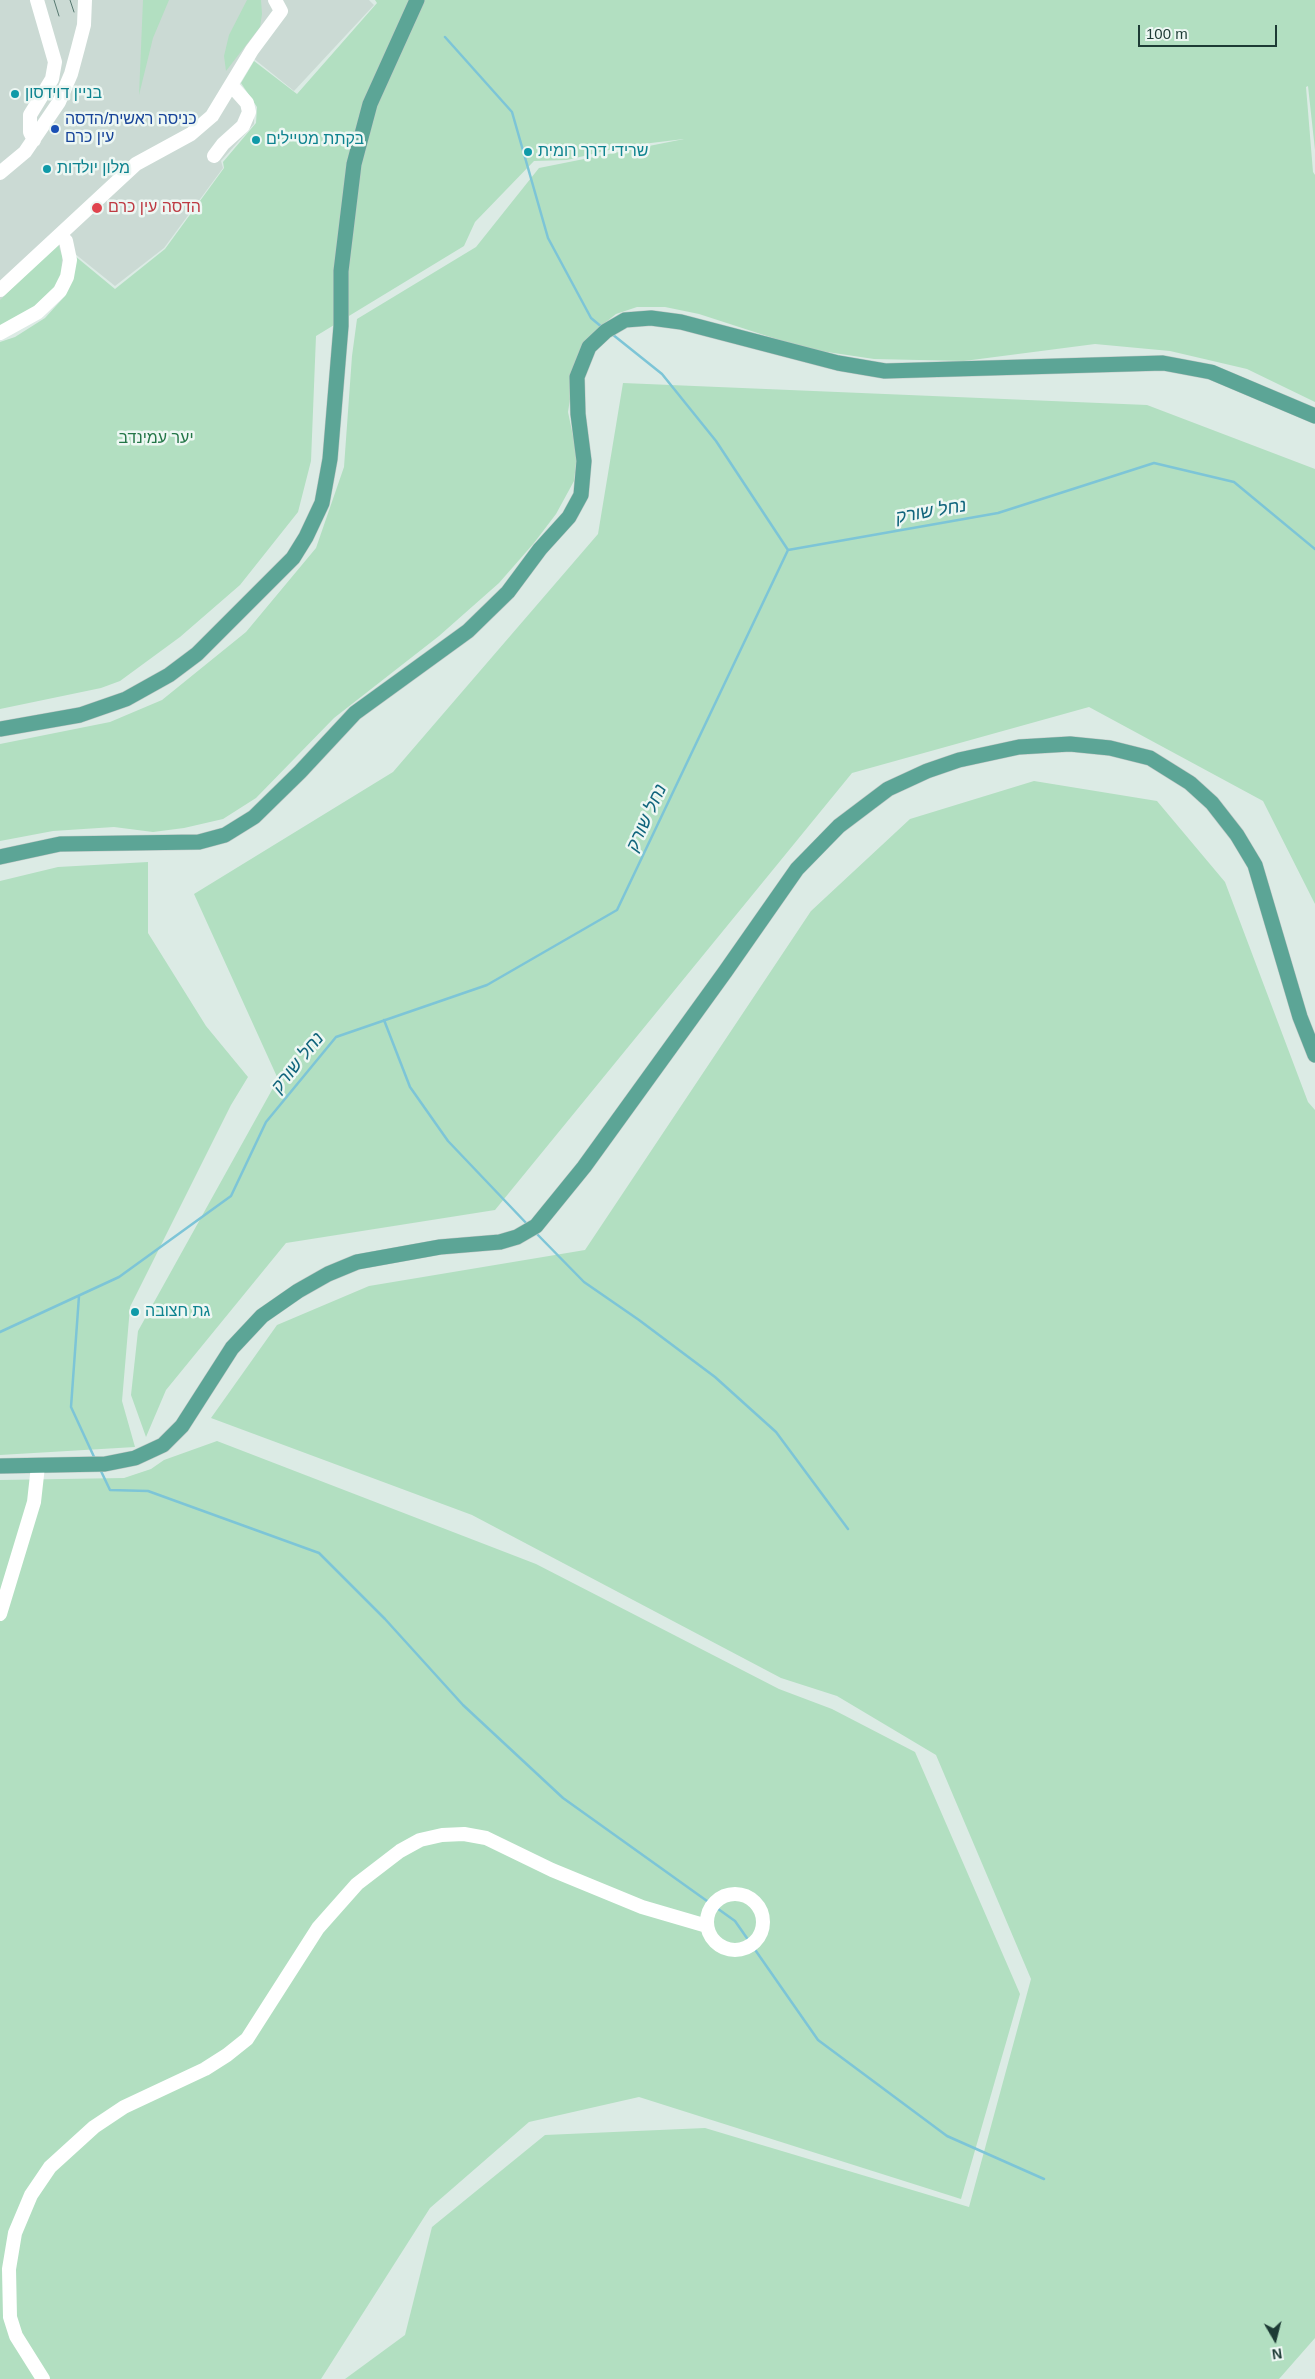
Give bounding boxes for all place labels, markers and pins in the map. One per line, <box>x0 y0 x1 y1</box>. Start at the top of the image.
place label: בניין דוידסון <box>25 84 102 104</box>
marker: בניין דוידסון <box>9 88 21 100</box>
place label: כניסה ראשית/הדסה עין כרם <box>65 110 197 148</box>
marker: כניסה ראשית/הדסה עין כרם <box>49 123 61 135</box>
place label: בקתת מטיילים <box>266 130 364 150</box>
marker: בקתת מטיילים <box>250 134 262 146</box>
place label: שרידי דרך רומית <box>538 142 648 162</box>
marker: שרידי דרך רומית <box>522 146 534 158</box>
place label: מלון יולדות <box>57 159 130 179</box>
marker: מלון יולדות <box>41 163 53 175</box>
place label: הדסה עין כרם <box>108 198 201 218</box>
marker: הדסה עין כרם <box>90 201 104 215</box>
place label: גת חצובה <box>145 1302 210 1322</box>
marker: גת חצובה <box>129 1306 141 1318</box>

